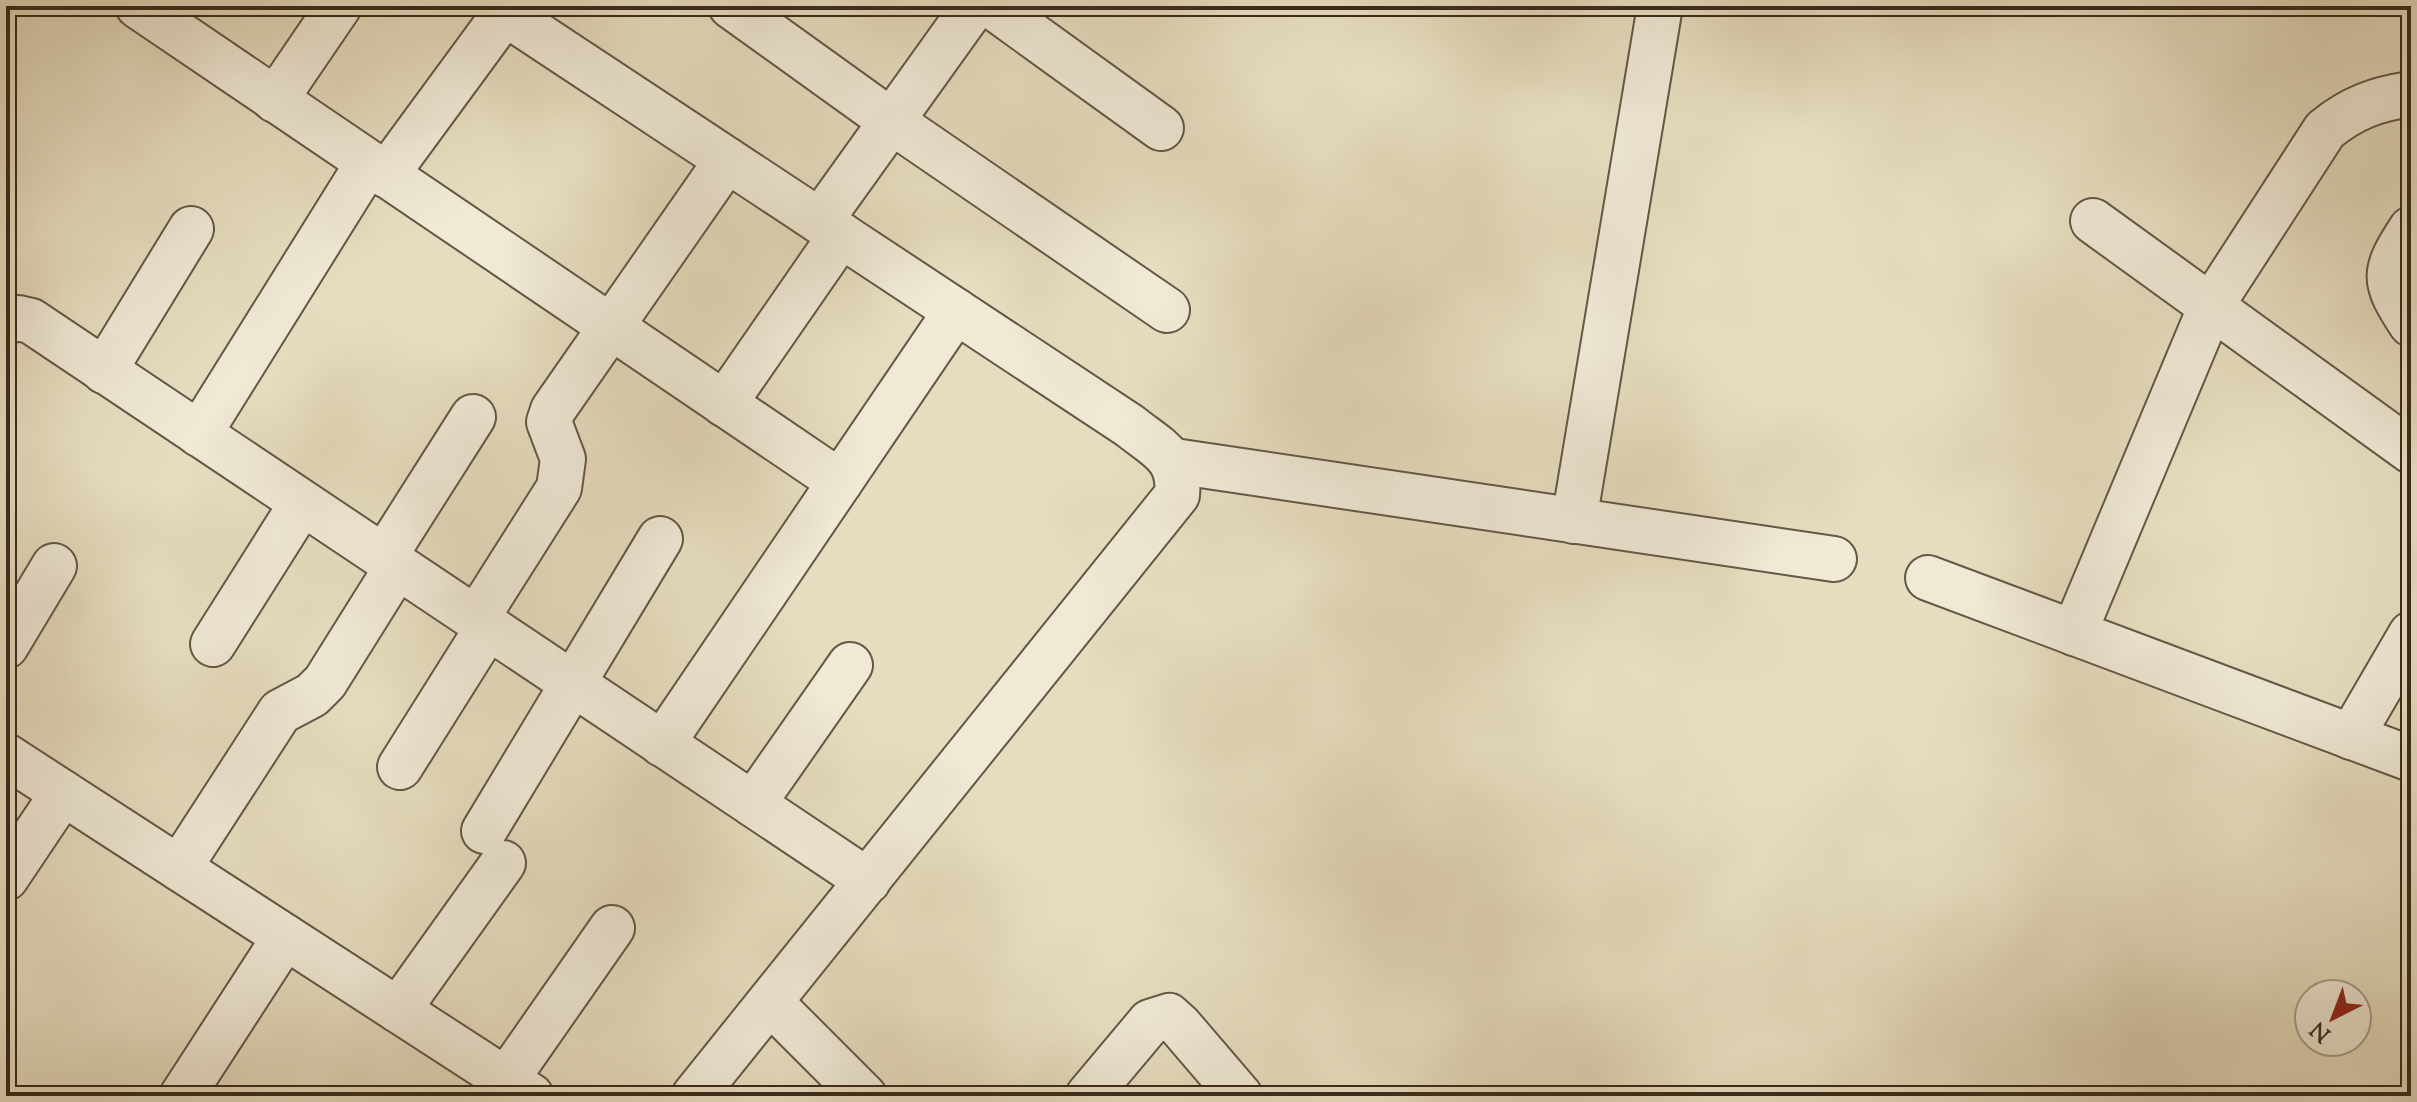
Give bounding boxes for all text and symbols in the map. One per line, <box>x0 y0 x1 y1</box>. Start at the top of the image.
north arrow <box>2293 978 2373 1058</box>
text: N <box>2304 1013 2339 1048</box>

